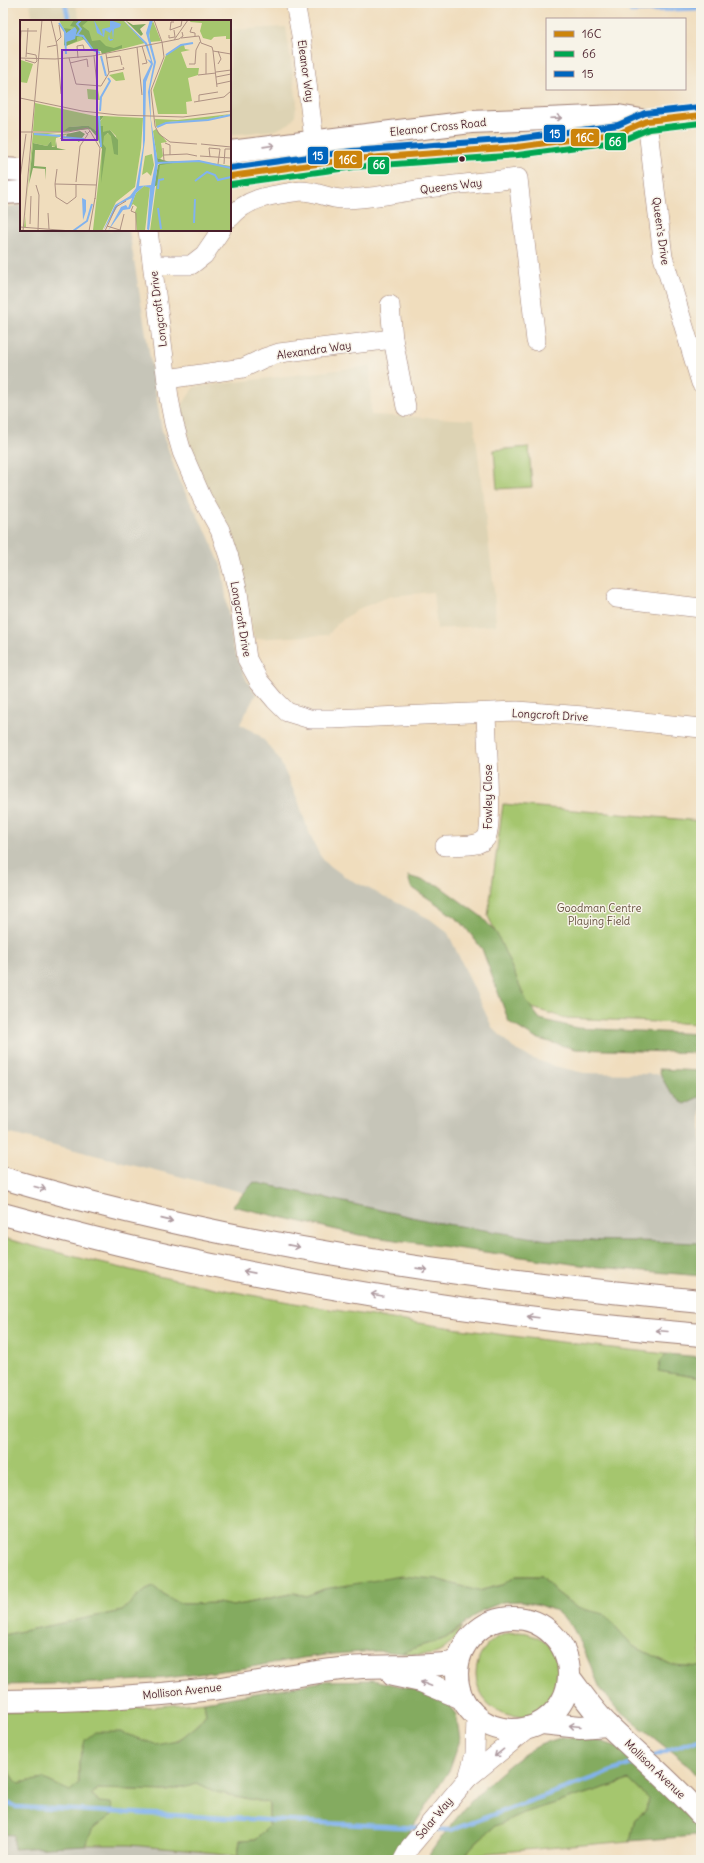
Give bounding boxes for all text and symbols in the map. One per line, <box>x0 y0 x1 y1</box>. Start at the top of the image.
legend <box>546 18 686 90</box>
inset map <box>20 20 231 231</box>
text: 16C <box>582 26 602 41</box>
street label: Eleanor Way <box>295 39 317 103</box>
text: 66 <box>582 46 596 61</box>
text: 15 <box>582 66 594 81</box>
street label: Eleanor Cross Road <box>389 115 487 139</box>
one-way arrow <box>549 115 562 122</box>
line badge: 15 <box>543 124 566 143</box>
text: 15 <box>550 127 560 141</box>
line badge: 16C <box>570 128 600 147</box>
text: 16C <box>576 131 595 145</box>
line badge: 66 <box>604 132 627 151</box>
text: 66 <box>609 135 621 149</box>
one-way arrow <box>262 142 275 150</box>
line badge: 15 <box>307 146 329 165</box>
text: 15 <box>313 149 323 163</box>
line badge: 16C <box>333 150 363 169</box>
text: 16C <box>339 153 358 167</box>
unlabelled marker <box>457 154 467 164</box>
line badge: 66 <box>367 156 390 175</box>
text: 66 <box>373 158 385 172</box>
street label: Queens Way <box>419 175 483 197</box>
street label: Queen's Drive <box>649 196 673 266</box>
street label: Longcroft Drive <box>146 270 170 348</box>
street label: Alexandra Way <box>276 338 352 362</box>
street label: Longcroft Drive <box>227 580 255 658</box>
street label: Longcroft Drive <box>511 706 589 724</box>
street label: Fowley Close <box>481 765 495 829</box>
park label: Goodman Centre Playing Field <box>557 901 641 928</box>
one-way arrow <box>34 1185 47 1193</box>
one-way arrow <box>160 1216 173 1224</box>
one-way arrow <box>287 1242 300 1250</box>
one-way arrow <box>415 1265 428 1273</box>
one-way arrow <box>242 1267 255 1275</box>
one-way arrow <box>370 1291 383 1299</box>
one-way arrow <box>527 1313 540 1321</box>
one-way arrow <box>656 1328 669 1335</box>
one-way arrow <box>421 1679 433 1687</box>
street label: Mollison Avenue <box>142 1680 222 1702</box>
one-way arrow <box>569 1722 582 1729</box>
street label: Mollison Avenue <box>622 1736 688 1802</box>
one-way arrow <box>494 1749 505 1758</box>
street label: Solar Way <box>412 1794 456 1842</box>

